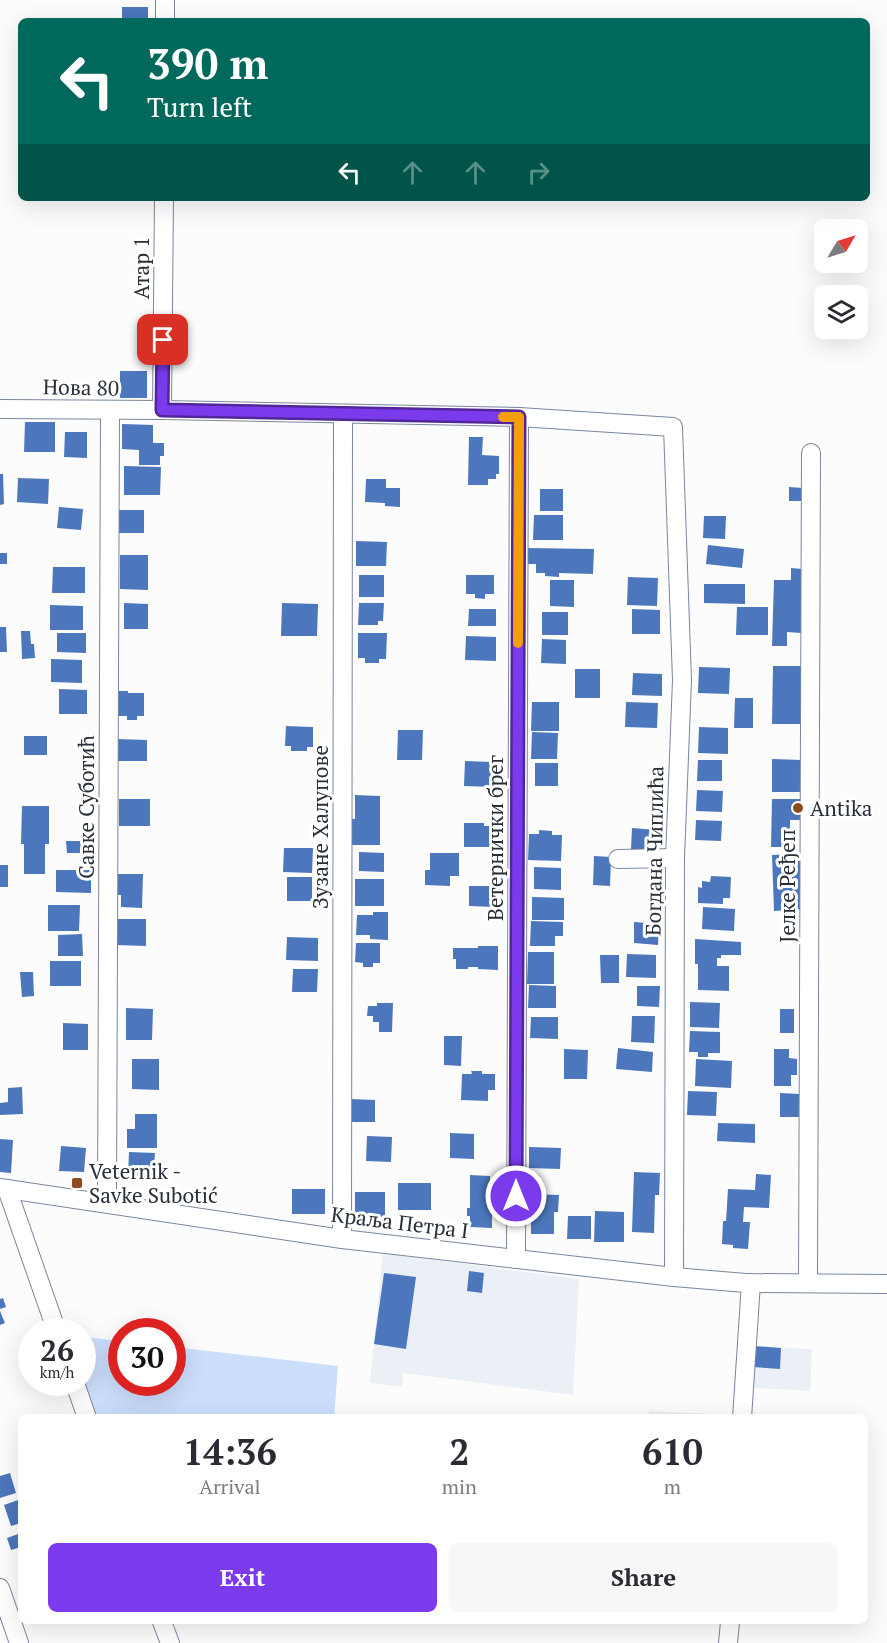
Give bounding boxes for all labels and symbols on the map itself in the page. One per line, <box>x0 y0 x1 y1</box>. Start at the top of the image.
north arrow <box>814 219 868 273</box>
street label: Атар 1 <box>127 237 155 299</box>
pin <box>137 314 188 365</box>
street label: Нова 80 <box>43 372 119 402</box>
street label: Савке Суботић <box>72 735 100 879</box>
street label: Зузане Халупове <box>306 745 334 909</box>
street label: Ветернички брег <box>481 755 509 921</box>
street label: Богдана Чиплића <box>639 765 669 936</box>
place label: Antika <box>810 794 873 822</box>
marker: Antika <box>791 801 805 815</box>
street label: Јелке Ређеп <box>773 829 801 943</box>
place label: Veternik - Savke Subotić <box>89 1157 218 1209</box>
position arrow <box>484 1164 548 1228</box>
marker: Veternik - Savke Subotić <box>70 1176 84 1190</box>
street label: Краља Петра I <box>330 1200 470 1244</box>
speed limit sign: 30 <box>108 1318 186 1396</box>

